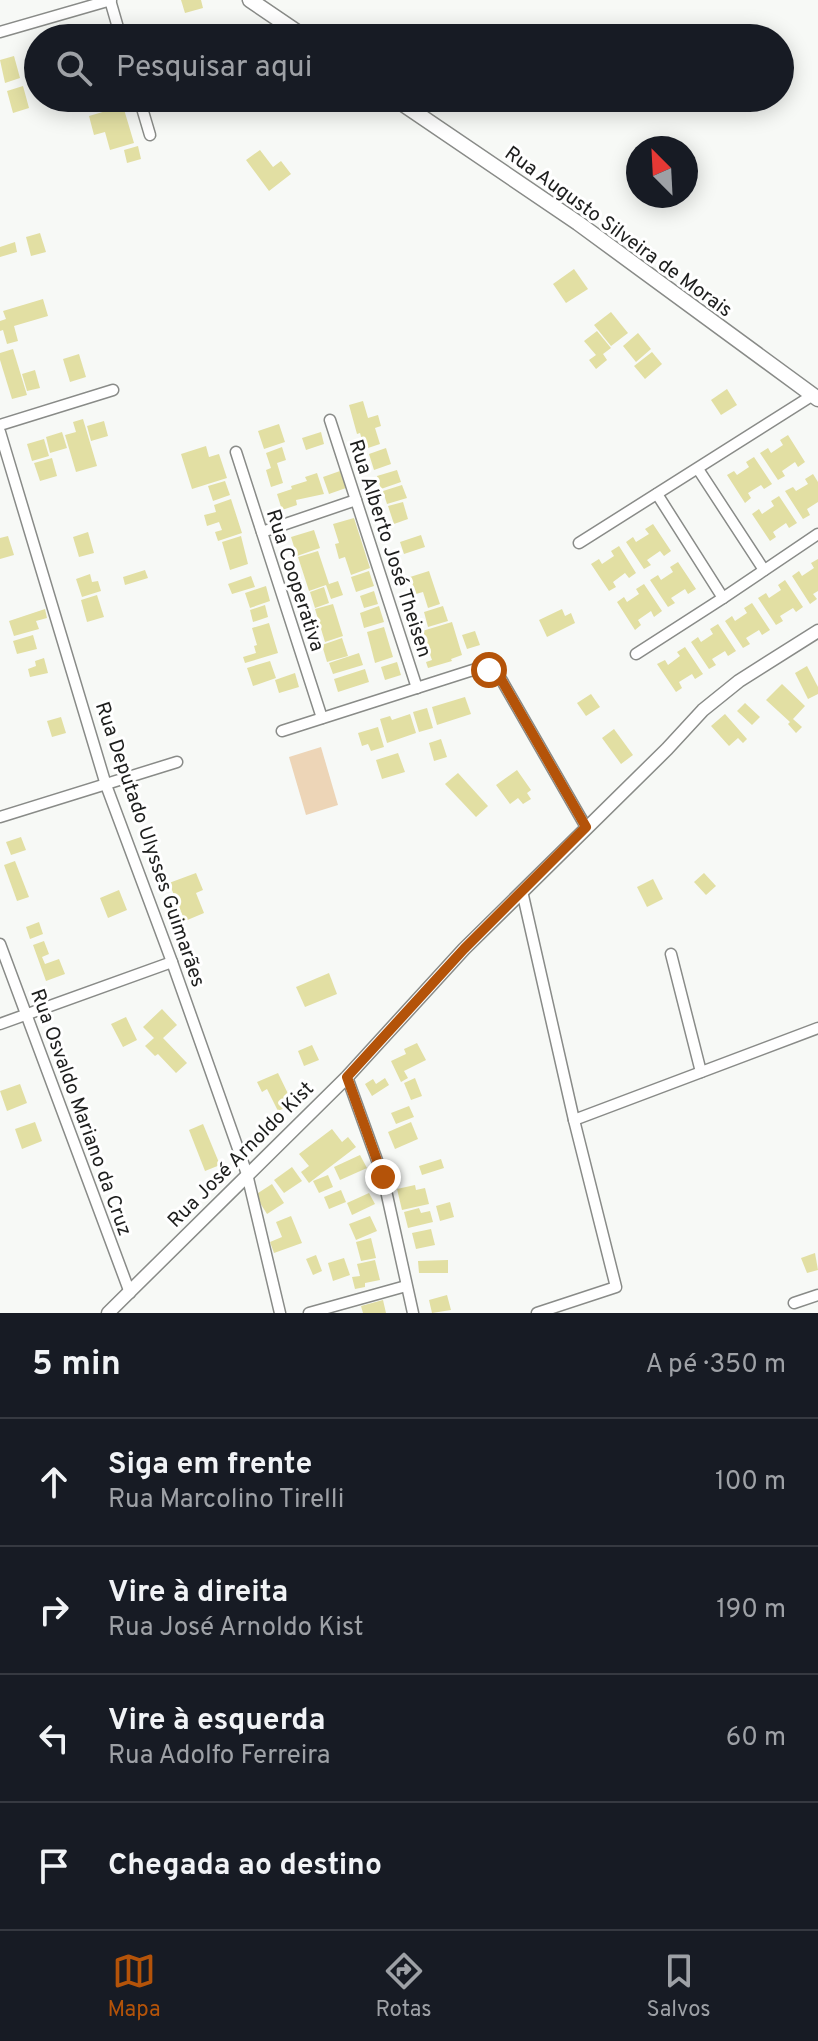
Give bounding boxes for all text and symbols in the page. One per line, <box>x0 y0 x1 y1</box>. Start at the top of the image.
search box <box>24 24 794 112</box>
icon: search <box>52 46 96 90</box>
text: Pesquisar aqui <box>116 50 312 87</box>
north arrow <box>626 136 698 208</box>
street label: Rua Augusto Silveira de Morais <box>499 141 737 324</box>
street label: Rua Alberto José Theisen <box>342 436 437 661</box>
street label: Rua Cooperativa <box>259 506 329 655</box>
route start <box>471 652 507 688</box>
street label: Rua Deputado Ulysses Guimarães <box>88 699 210 991</box>
street label: Rua Osvaldo Mariano da Cruz <box>23 986 137 1240</box>
street label: Rua José Arnoldo Kist <box>163 1077 320 1234</box>
route end <box>365 1159 401 1195</box>
text: 5 min <box>32 1344 121 1387</box>
text: A pé · 350 m <box>645 1349 786 1382</box>
text: Siga em frente <box>108 1447 312 1484</box>
icon: ahead <box>32 1460 76 1504</box>
text: 100 m <box>715 1466 786 1499</box>
text: Rua Marcolino Tirelli <box>108 1484 344 1517</box>
text: Vire à direita <box>108 1575 288 1612</box>
icon: right <box>32 1588 76 1632</box>
text: 190 m <box>716 1594 786 1627</box>
text: Rua José Arnoldo Kist <box>108 1612 364 1645</box>
text: Vire à esquerda <box>108 1703 325 1740</box>
icon: left <box>32 1716 76 1760</box>
text: 60 m <box>726 1722 786 1755</box>
text: Rua Adolfo Ferreira <box>108 1740 331 1773</box>
icon: arrive <box>32 1844 76 1888</box>
text: Chegada ao destino <box>108 1848 382 1885</box>
tab: Mapa <box>107 1949 161 2024</box>
tab: Rotas <box>376 1949 432 2024</box>
tab: Salvos <box>647 1949 711 2024</box>

